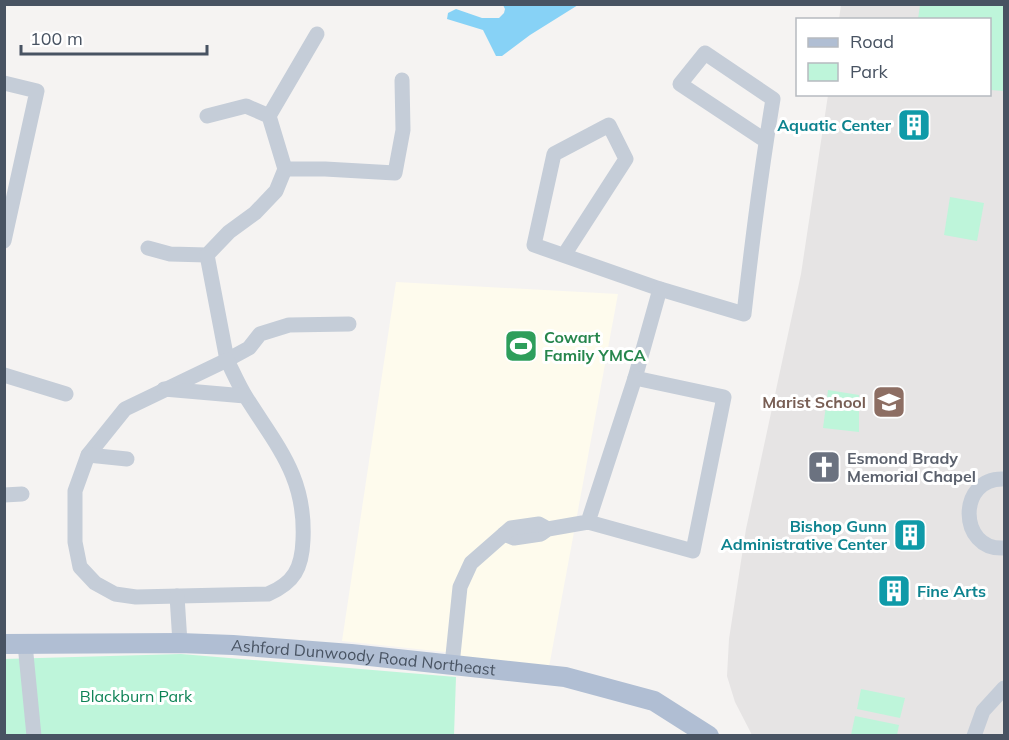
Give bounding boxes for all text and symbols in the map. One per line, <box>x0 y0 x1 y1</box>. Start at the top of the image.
scale bar <box>21 18 207 56</box>
legend <box>796 18 991 96</box>
text: 100 m <box>30 27 83 50</box>
text: Road <box>850 30 894 53</box>
text: Park <box>850 60 889 83</box>
building icon: Aquatic Center <box>896 107 932 143</box>
place label: Aquatic Center <box>777 115 892 135</box>
place label: Cowart Family YMCA <box>544 327 646 365</box>
sports icon: Cowart Family YMCA <box>503 328 539 364</box>
school or university icon: Marist School <box>871 384 907 420</box>
place label: Marist School <box>762 392 866 412</box>
place label: Esmond Brady Memorial Chapel <box>847 448 976 486</box>
church icon: Esmond Brady Memorial Chapel <box>806 449 842 485</box>
place label: Bishop Gunn Administrative Center <box>721 516 888 554</box>
building icon: Bishop Gunn Administrative Center <box>892 517 928 553</box>
building icon: Fine Arts <box>876 573 912 609</box>
place label: Fine Arts <box>917 581 986 601</box>
street label: Ashford Dunwoody Road Northeast <box>231 635 497 680</box>
park label: Blackburn Park <box>80 686 193 706</box>

